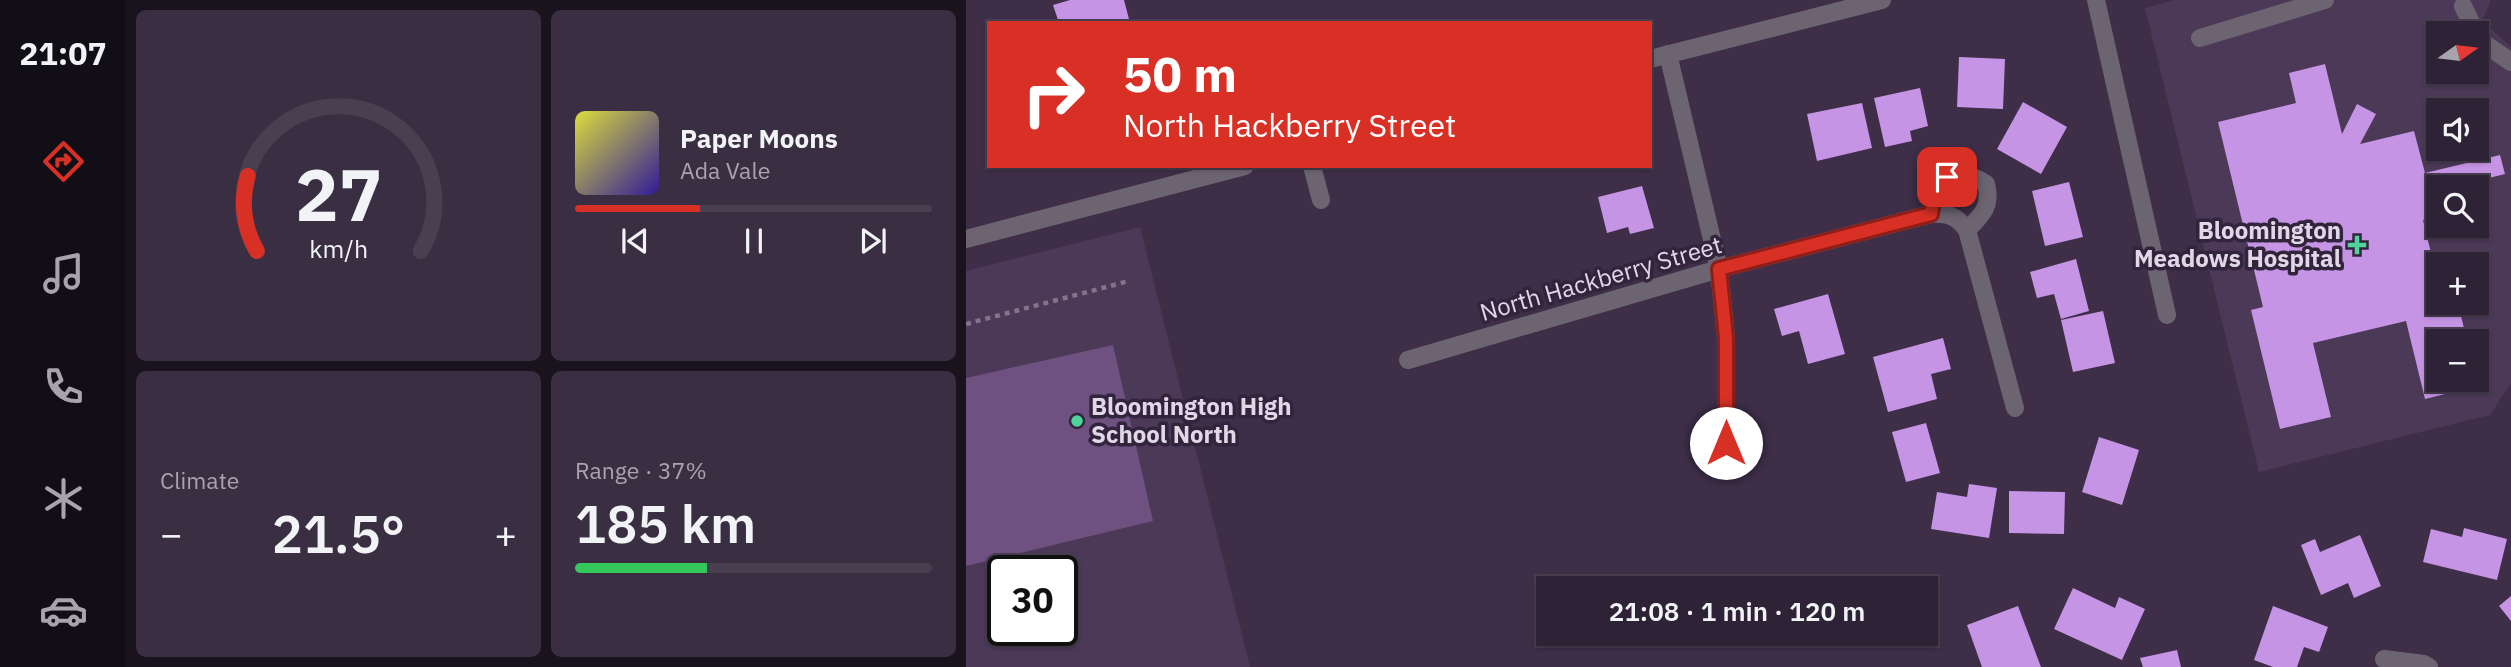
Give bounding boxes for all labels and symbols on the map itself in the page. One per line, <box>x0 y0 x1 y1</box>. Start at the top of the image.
north arrow <box>2426 21 2488 84</box>
pin <box>1917 147 1977 207</box>
place label: Bloomington Meadows Hospital <box>2134 214 2341 274</box>
street label: North Hackberry Street <box>1476 228 1725 328</box>
marker: Bloomington Meadows Hospital <box>2347 235 2367 255</box>
place label: Bloomington High School North <box>1091 390 1292 450</box>
position arrow <box>1689 406 1763 480</box>
marker: Bloomington High School North <box>1069 413 1085 429</box>
speed limit sign: 30 <box>987 555 1078 646</box>

